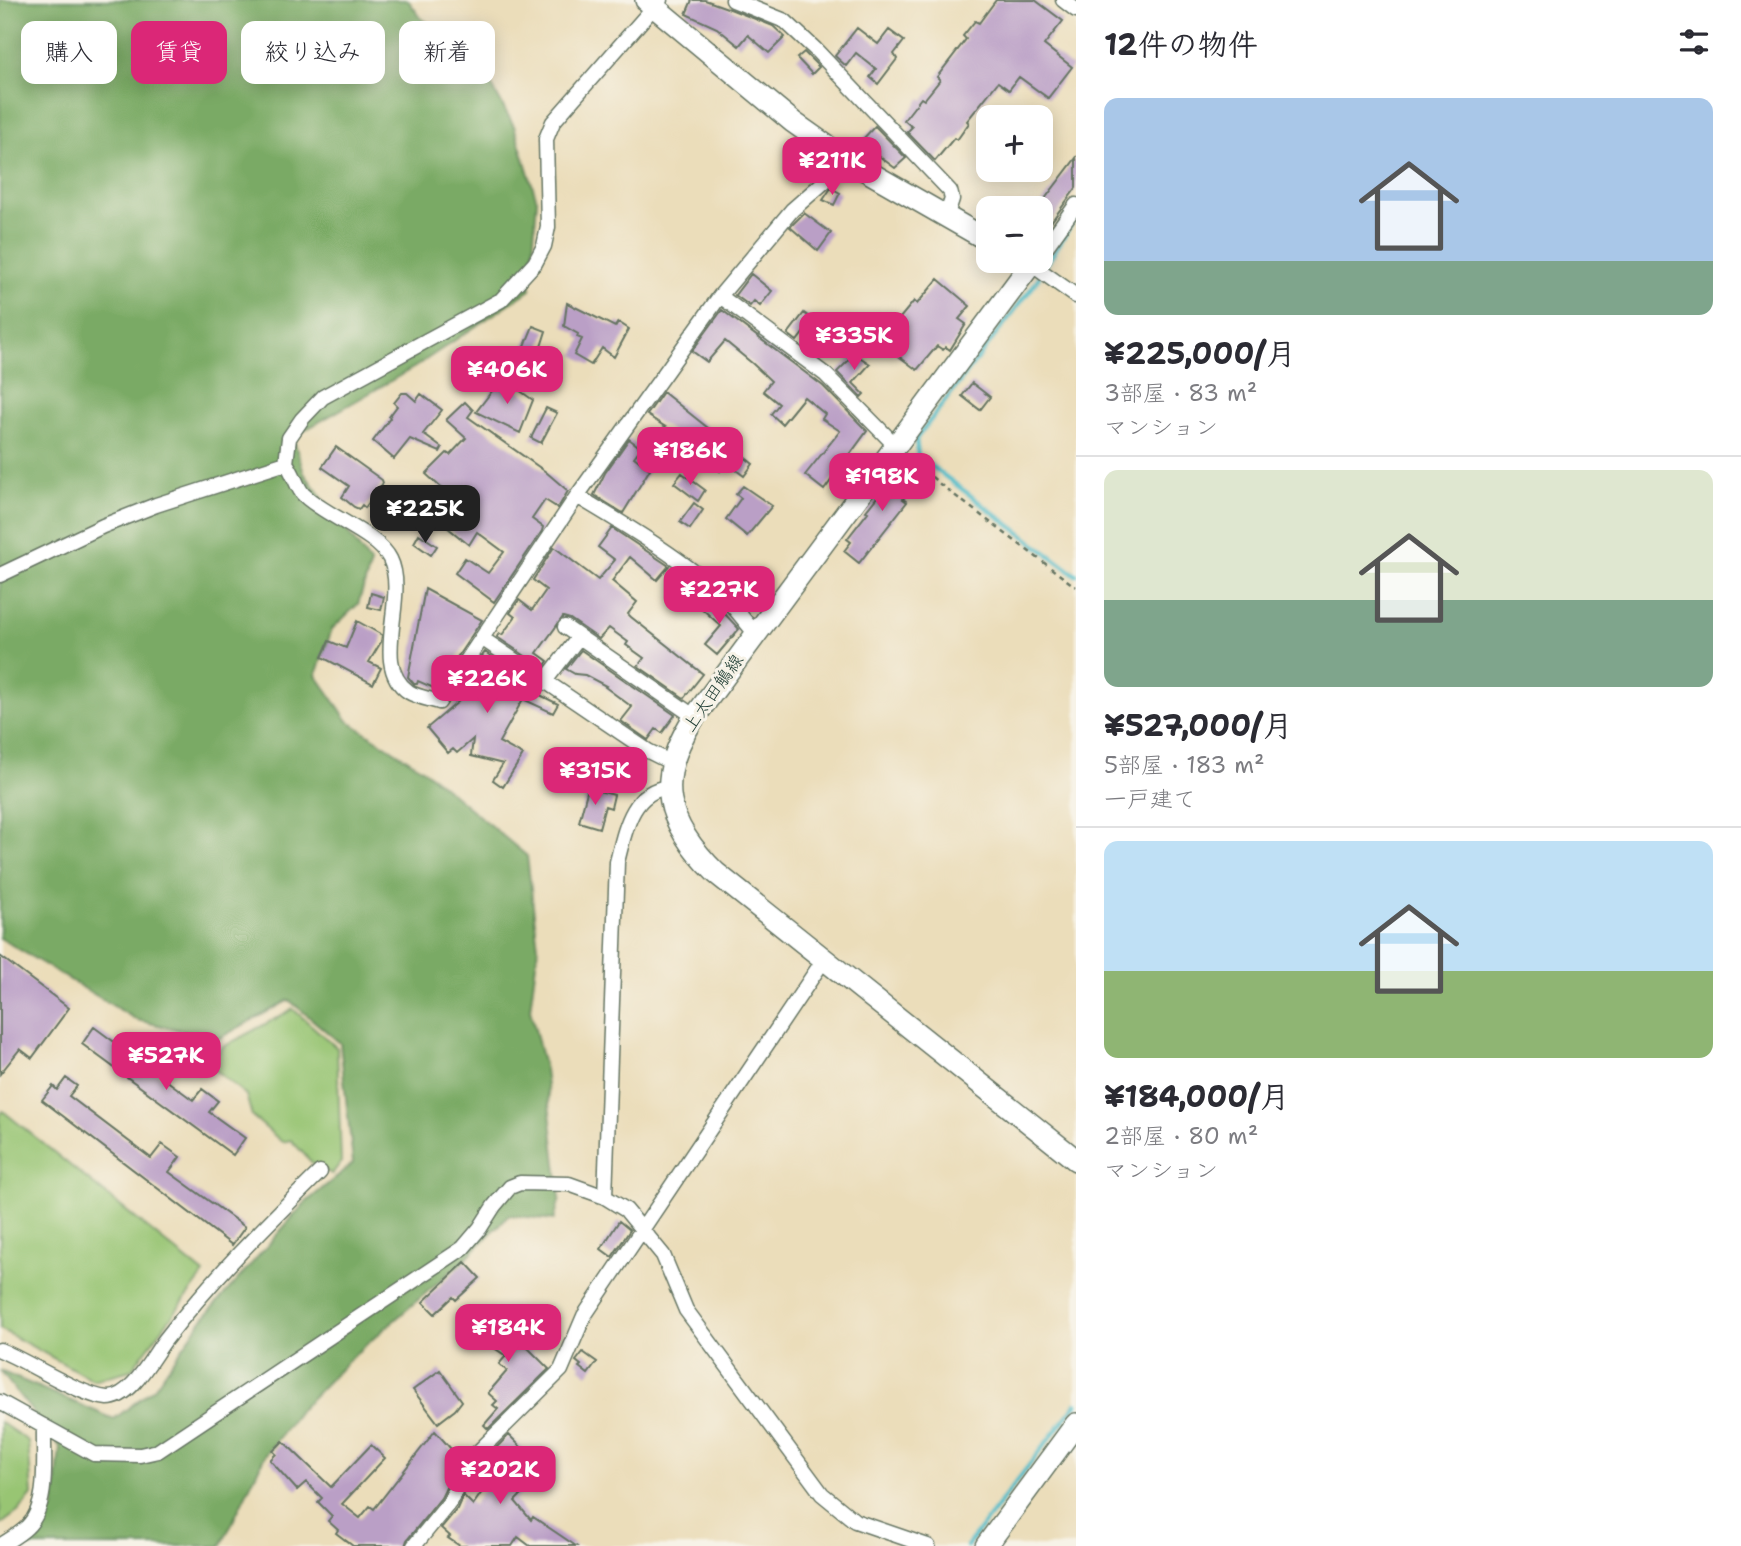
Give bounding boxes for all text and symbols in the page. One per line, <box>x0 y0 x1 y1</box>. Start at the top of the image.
chip: 購入 <box>21 21 117 84</box>
chip: 賃貸 <box>131 21 227 84</box>
chip: 絞り込み <box>241 21 385 84</box>
chip: 新着 <box>399 21 495 84</box>
icon: filters <box>1675 23 1713 61</box>
text: 12件の物件 <box>1104 24 1258 65</box>
map controls <box>976 105 1053 273</box>
button: + <box>976 105 1053 182</box>
pin: ¥211K <box>783 138 881 197</box>
icon: home <box>1346 143 1472 269</box>
text: ¥211K <box>798 145 866 175</box>
button: − <box>976 196 1053 273</box>
pin: ¥335K <box>805 312 903 372</box>
text: ¥335K <box>815 320 893 350</box>
text: ¥225,000/月 <box>1104 333 1296 374</box>
pin: ¥406K <box>458 346 556 406</box>
text: ¥406K <box>467 354 547 384</box>
text: 3部屋 · 83 m² <box>1104 378 1257 408</box>
text: マンション <box>1104 412 1218 442</box>
pin: ¥186K <box>641 428 739 487</box>
text: ¥186K <box>653 435 727 465</box>
pin: ¥198K <box>833 454 931 513</box>
text: ¥198K <box>845 461 919 491</box>
pin: ¥225K <box>376 486 474 545</box>
text: ¥225K <box>386 493 464 523</box>
icon: home <box>1346 515 1472 641</box>
pin: ¥227K <box>670 566 768 626</box>
text: ¥227K <box>680 574 758 604</box>
street label: 上太田鵤線 <box>677 649 749 737</box>
pin: ¥226K <box>438 656 536 715</box>
text: ¥226K <box>447 663 527 693</box>
text: ¥527,000/月 <box>1104 705 1292 746</box>
pin: ¥315K <box>546 748 644 807</box>
text: 5部屋 · 183 m² <box>1104 750 1265 780</box>
text: ¥315K <box>559 755 631 785</box>
text: 一戸建て <box>1104 784 1196 814</box>
icon: home <box>1346 886 1472 1012</box>
pin: ¥527K <box>117 1032 215 1092</box>
text: ¥527K <box>128 1040 204 1070</box>
text: ¥184,000/月 <box>1104 1076 1290 1117</box>
text: 2部屋 · 80 m² <box>1104 1121 1258 1151</box>
text: マンション <box>1104 1155 1218 1185</box>
pin: ¥184K <box>459 1304 557 1364</box>
text: ¥184K <box>471 1312 545 1342</box>
pin: ¥202K <box>451 1446 549 1506</box>
text: ¥202K <box>461 1454 539 1484</box>

